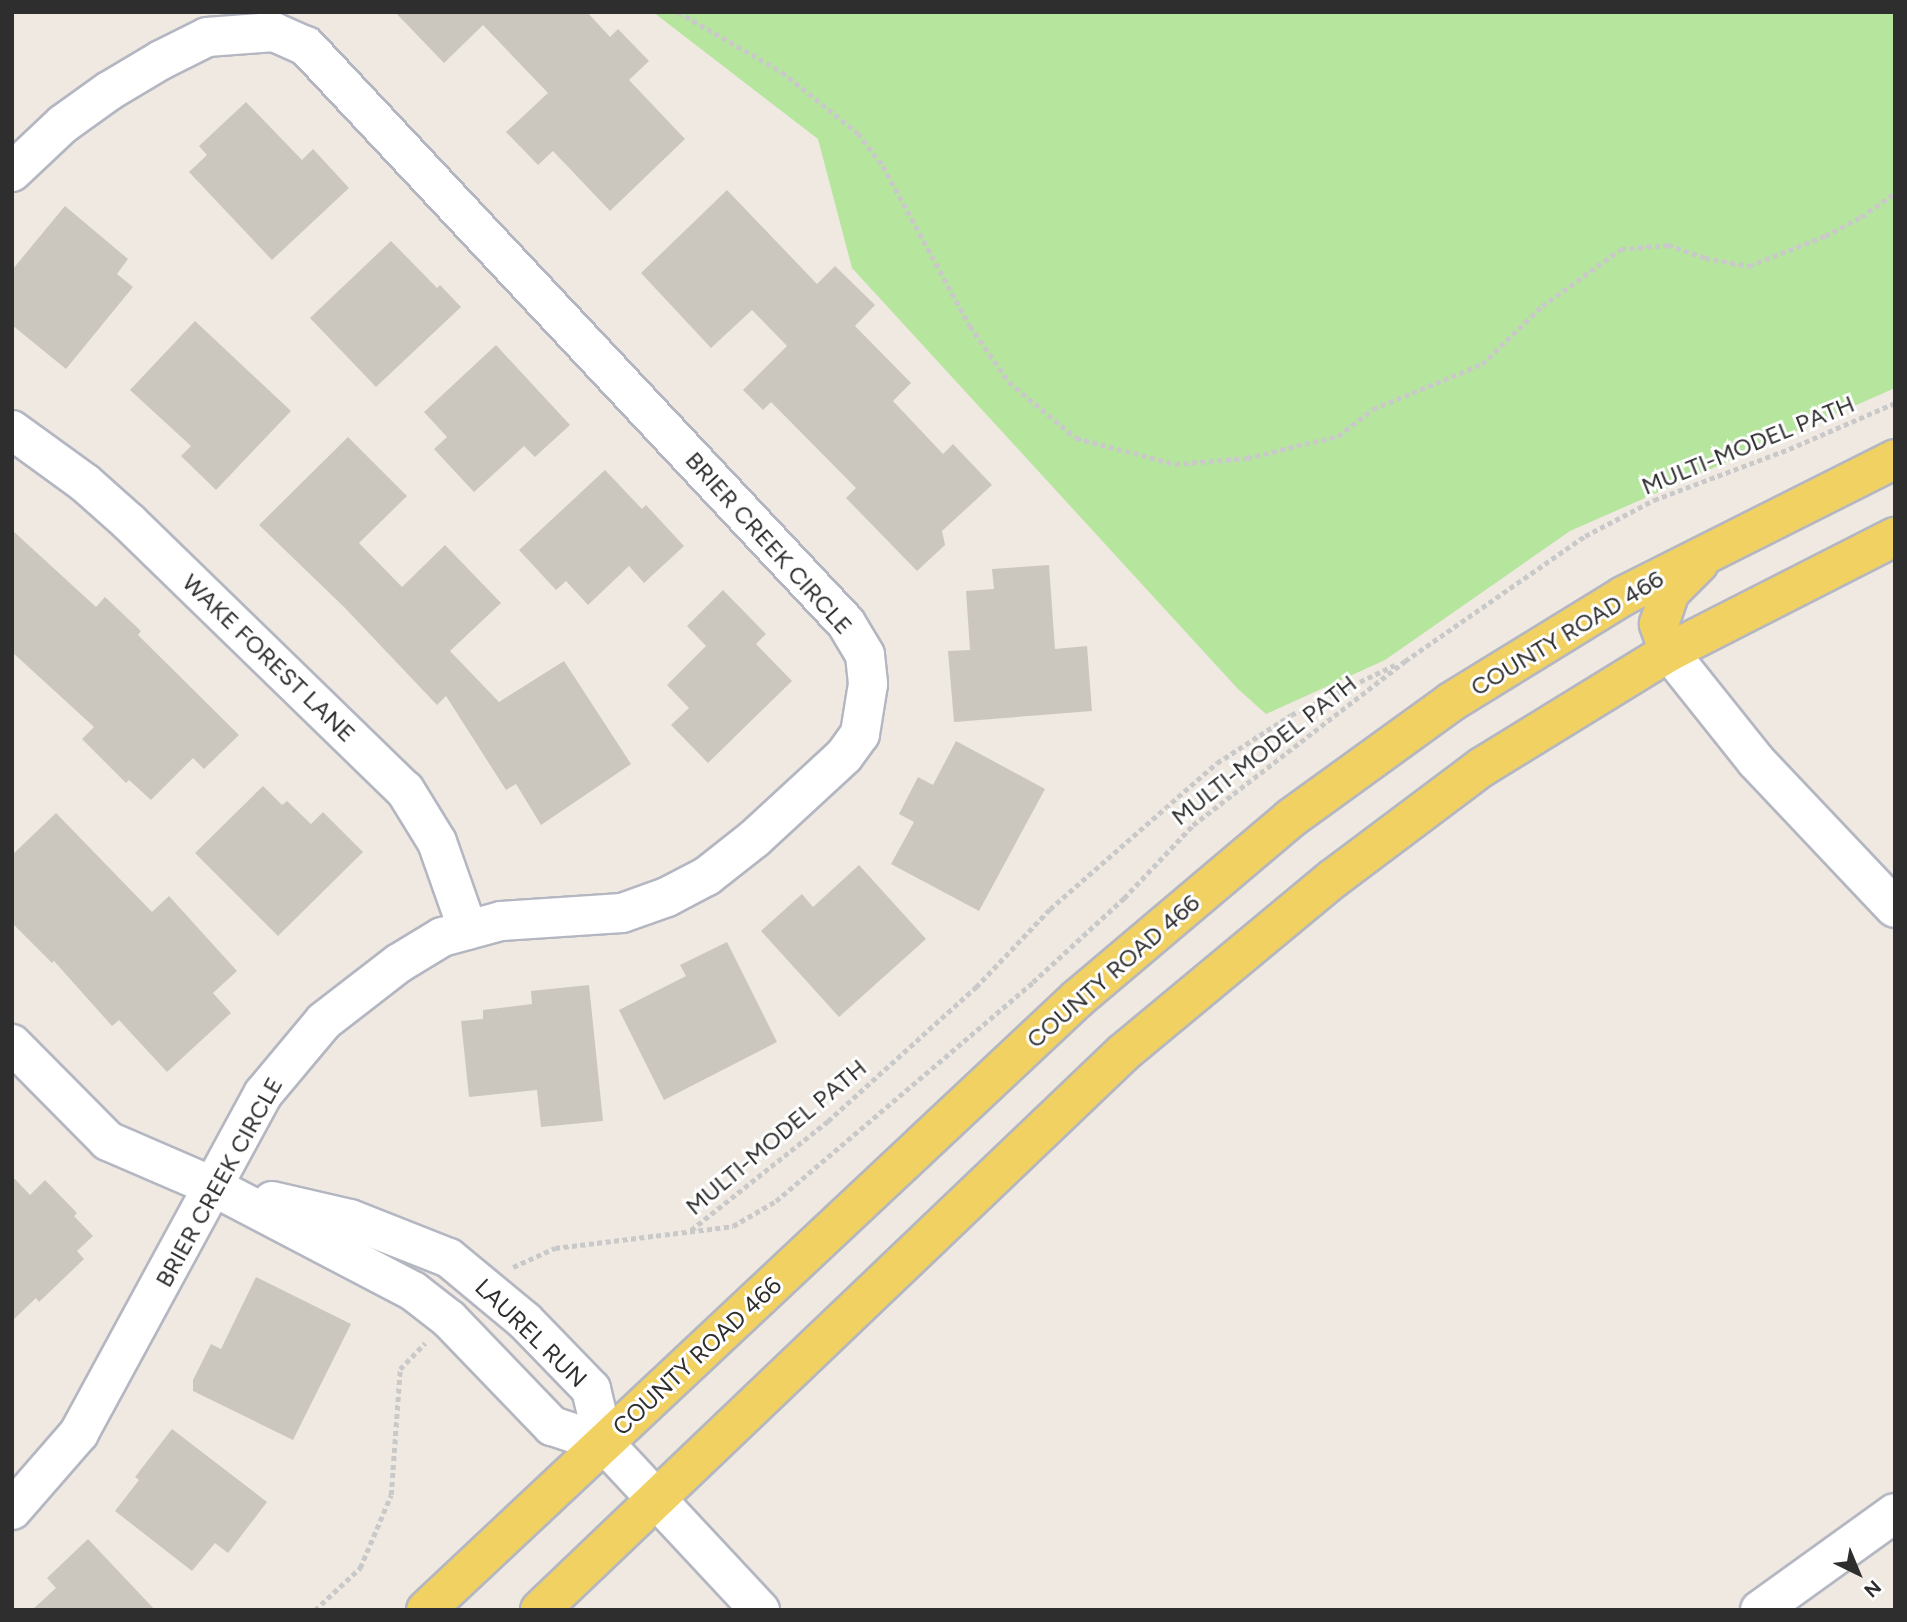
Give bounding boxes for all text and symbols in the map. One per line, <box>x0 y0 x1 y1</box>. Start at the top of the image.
street label: MULTI-MODEL PATH <box>1637 389 1859 501</box>
street label: BRIER CREEK CIRCLE <box>680 446 858 640</box>
street label: COUNTY ROAD 466 <box>1465 564 1669 702</box>
street label: WAKE FOREST LANE <box>176 568 362 748</box>
street label: MULTI-MODEL PATH <box>1166 669 1362 831</box>
street label: COUNTY ROAD 466 <box>1021 888 1205 1054</box>
street label: MULTI-MODEL PATH <box>680 1053 872 1221</box>
street label: BRIER CREEK CIRCLE <box>149 1072 289 1292</box>
street label: COUNTY ROAD 466 <box>607 1271 787 1441</box>
street label: LAUREL RUN <box>469 1273 593 1393</box>
north arrow <box>1823 1538 1893 1608</box>
text: N <box>1859 1575 1886 1602</box>

